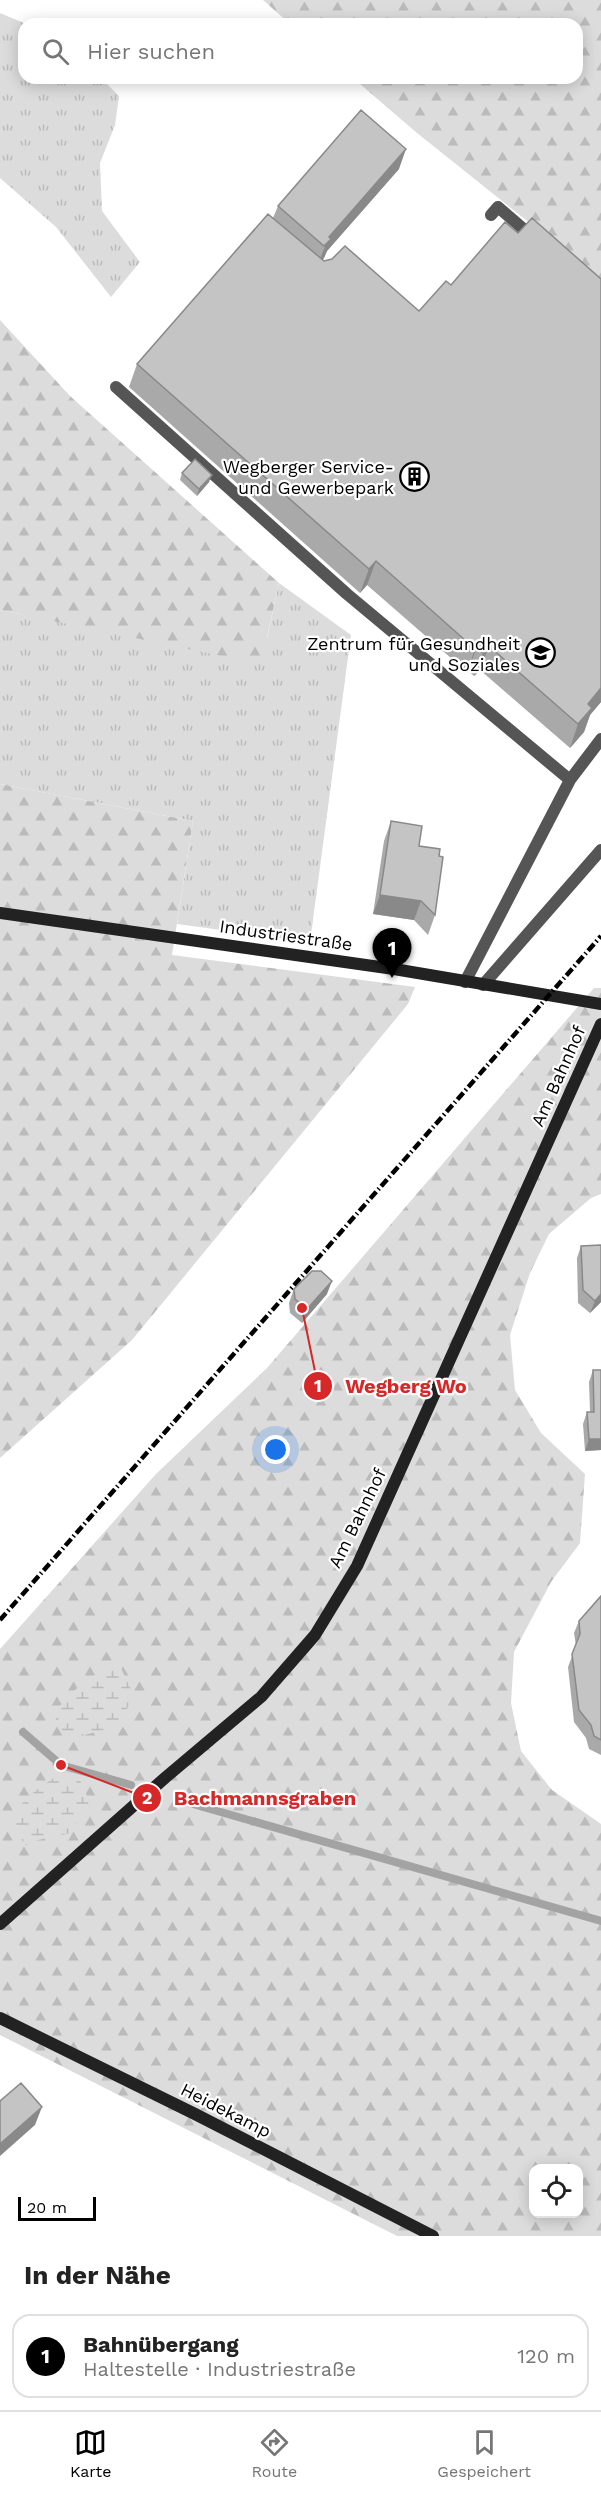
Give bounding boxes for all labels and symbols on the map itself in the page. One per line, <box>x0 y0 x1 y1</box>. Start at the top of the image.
place label: Wegberger Service- und Gewerbepark <box>223 456 394 498</box>
building icon: Wegberger Service- und Gewerbepark <box>399 460 431 492</box>
place label: Zentrum für Gesundheit und Soziales <box>307 633 520 675</box>
school or university icon: Zentrum für Gesundheit und Soziales <box>525 637 557 669</box>
street label: Industriestraße <box>218 915 354 955</box>
pin: 1 <box>372 928 412 978</box>
street label: Am Bahnhof <box>526 1022 590 1130</box>
callout: Wegberg Wo <box>303 1367 479 1405</box>
text: Wegberg Wo <box>345 1374 467 1398</box>
text: 1 <box>314 1375 322 1396</box>
your location <box>261 1435 290 1464</box>
street label: Am Bahnhof <box>324 1465 390 1571</box>
callout: Bachmannsgraben <box>132 1779 368 1817</box>
text: Bachmannsgraben <box>174 1786 356 1810</box>
text: 2 <box>142 1787 152 1808</box>
street label: Heidekamp <box>177 2078 275 2142</box>
scale bar <box>18 2194 96 2222</box>

